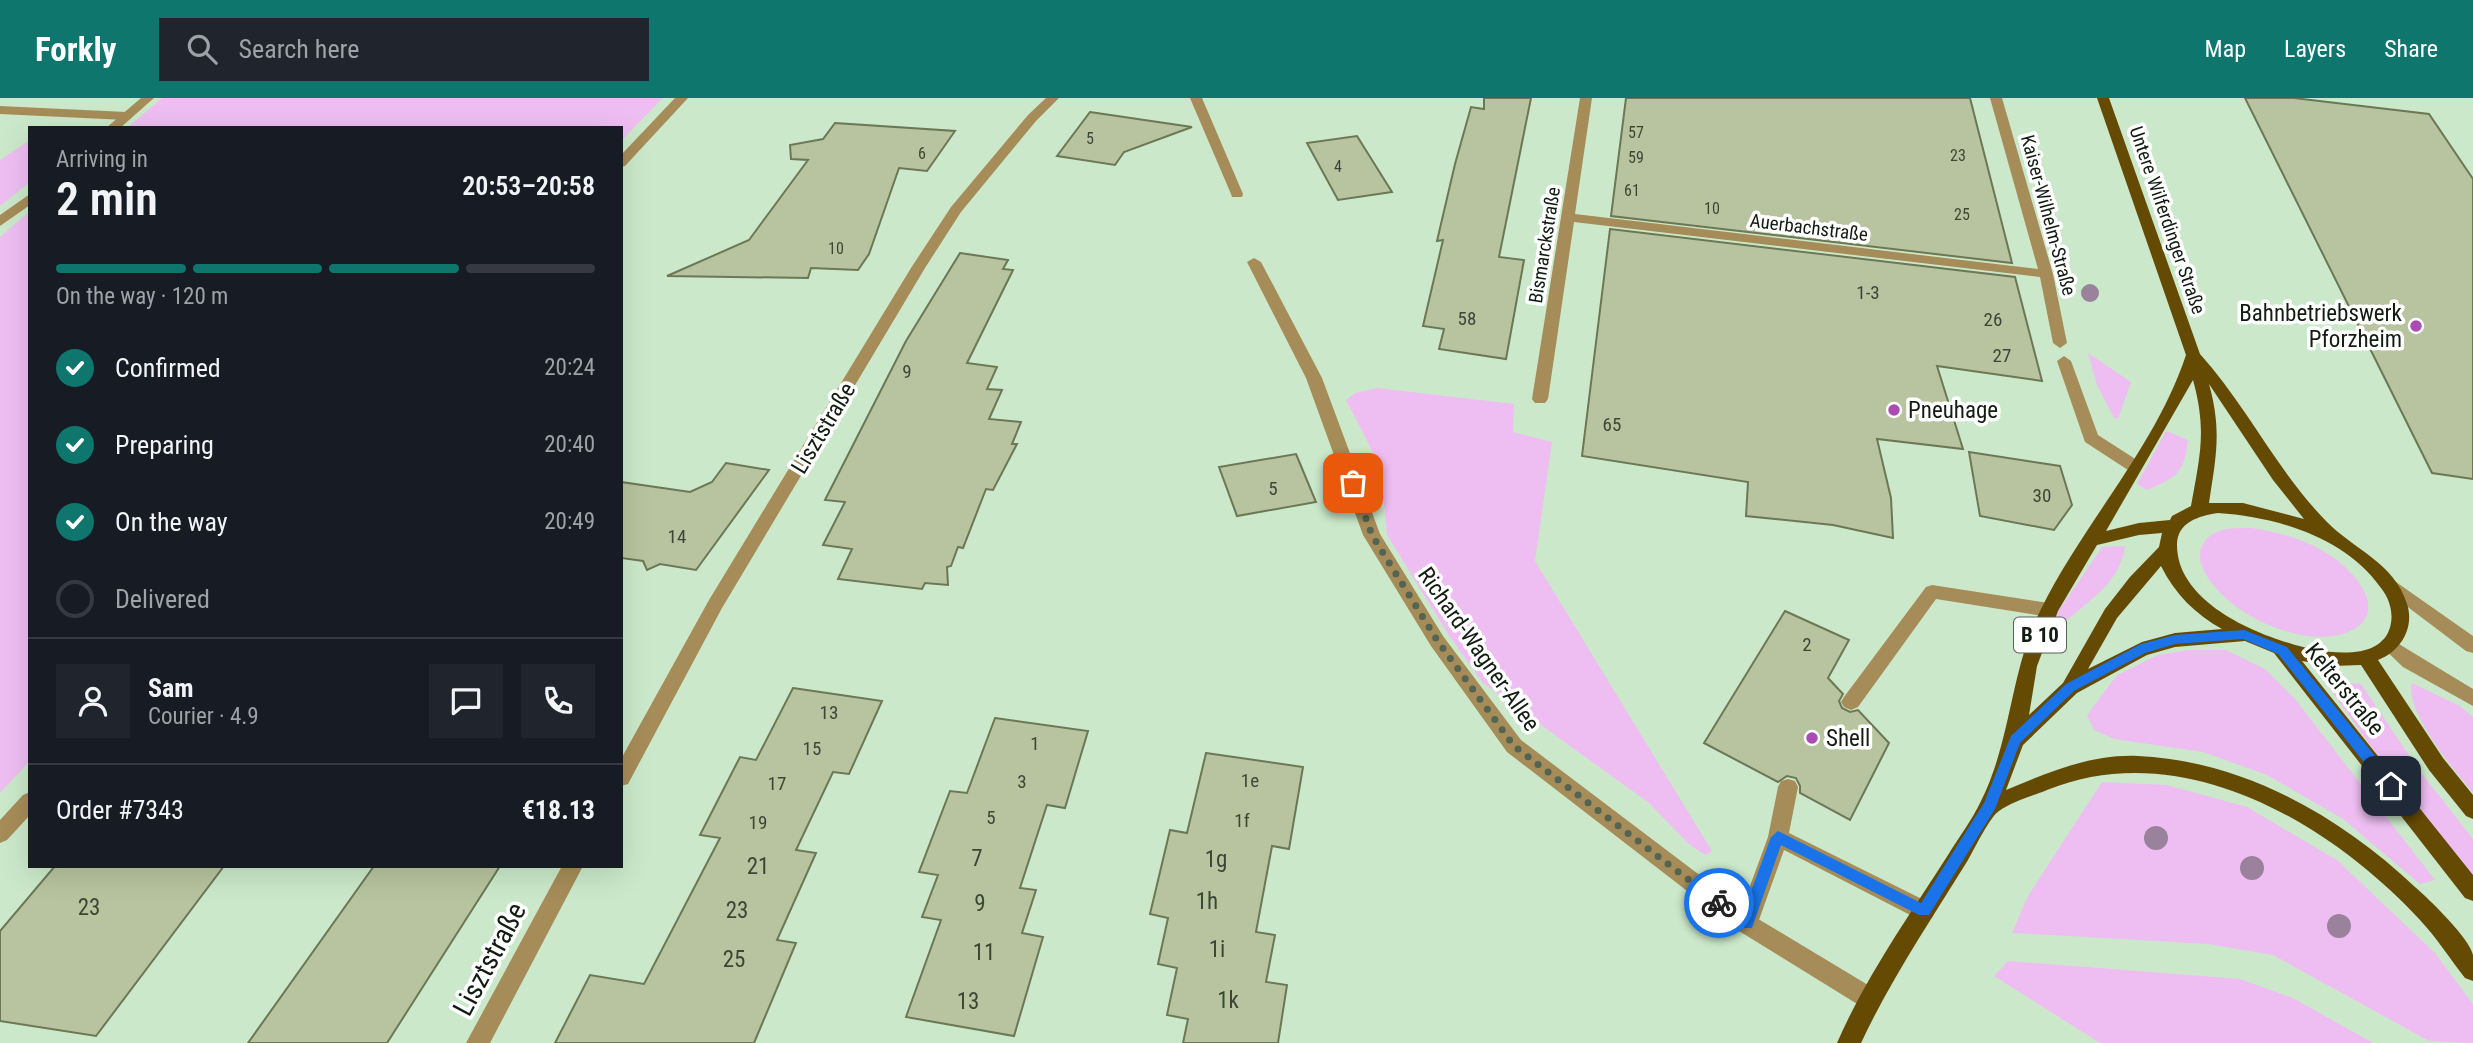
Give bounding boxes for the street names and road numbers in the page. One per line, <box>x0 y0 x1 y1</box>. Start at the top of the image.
street label: Untere Wilferdinger Straße <box>2125 123 2211 317</box>
street label: Kaiser-Wilhelm-Straße <box>2016 132 2081 298</box>
street label: Bismarckstraße <box>1524 185 1565 305</box>
street label: Auerbachstraße <box>1749 209 1869 246</box>
street label: Lisztstraße <box>786 378 861 479</box>
street label: Richard-Wagner-Allee <box>1412 562 1545 736</box>
road number: B 10 <box>2014 618 2066 652</box>
street label: Kelterstraße <box>2299 638 2390 741</box>
street label: Lisztstraße <box>446 897 533 1021</box>

